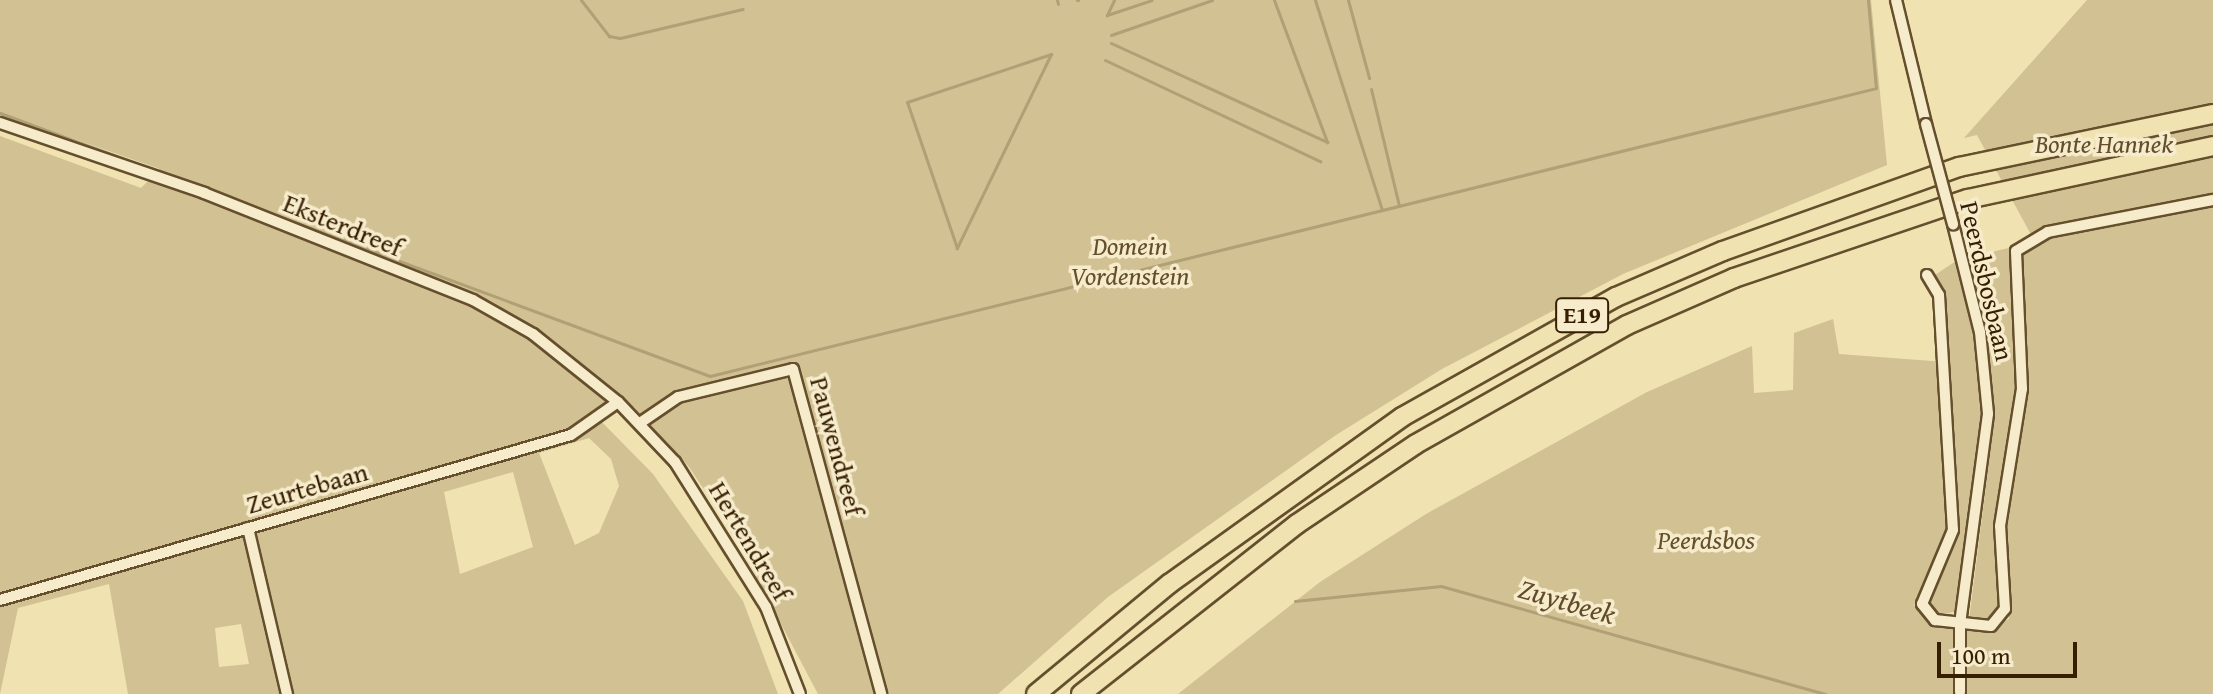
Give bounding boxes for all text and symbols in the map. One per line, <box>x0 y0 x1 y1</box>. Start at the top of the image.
park label: Bonte Hannek <box>2035 128 2173 160</box>
street label: Eksterdreef <box>279 187 407 263</box>
street label: Peerdsbosbaan <box>1953 198 2021 364</box>
park label: Domein Vordenstein <box>1071 230 1189 292</box>
road number: E19 <box>1554 295 1610 335</box>
street label: Pauwendreef <box>804 373 870 519</box>
street label: Zeurtebaan <box>243 456 371 520</box>
street label: Hertendreef <box>702 476 798 606</box>
park label: Peerdsbos <box>1657 524 1755 556</box>
water label: Zuytbeek <box>1515 571 1619 631</box>
scale bar <box>1941 626 2081 676</box>
text: 100 m <box>1951 638 2011 673</box>

